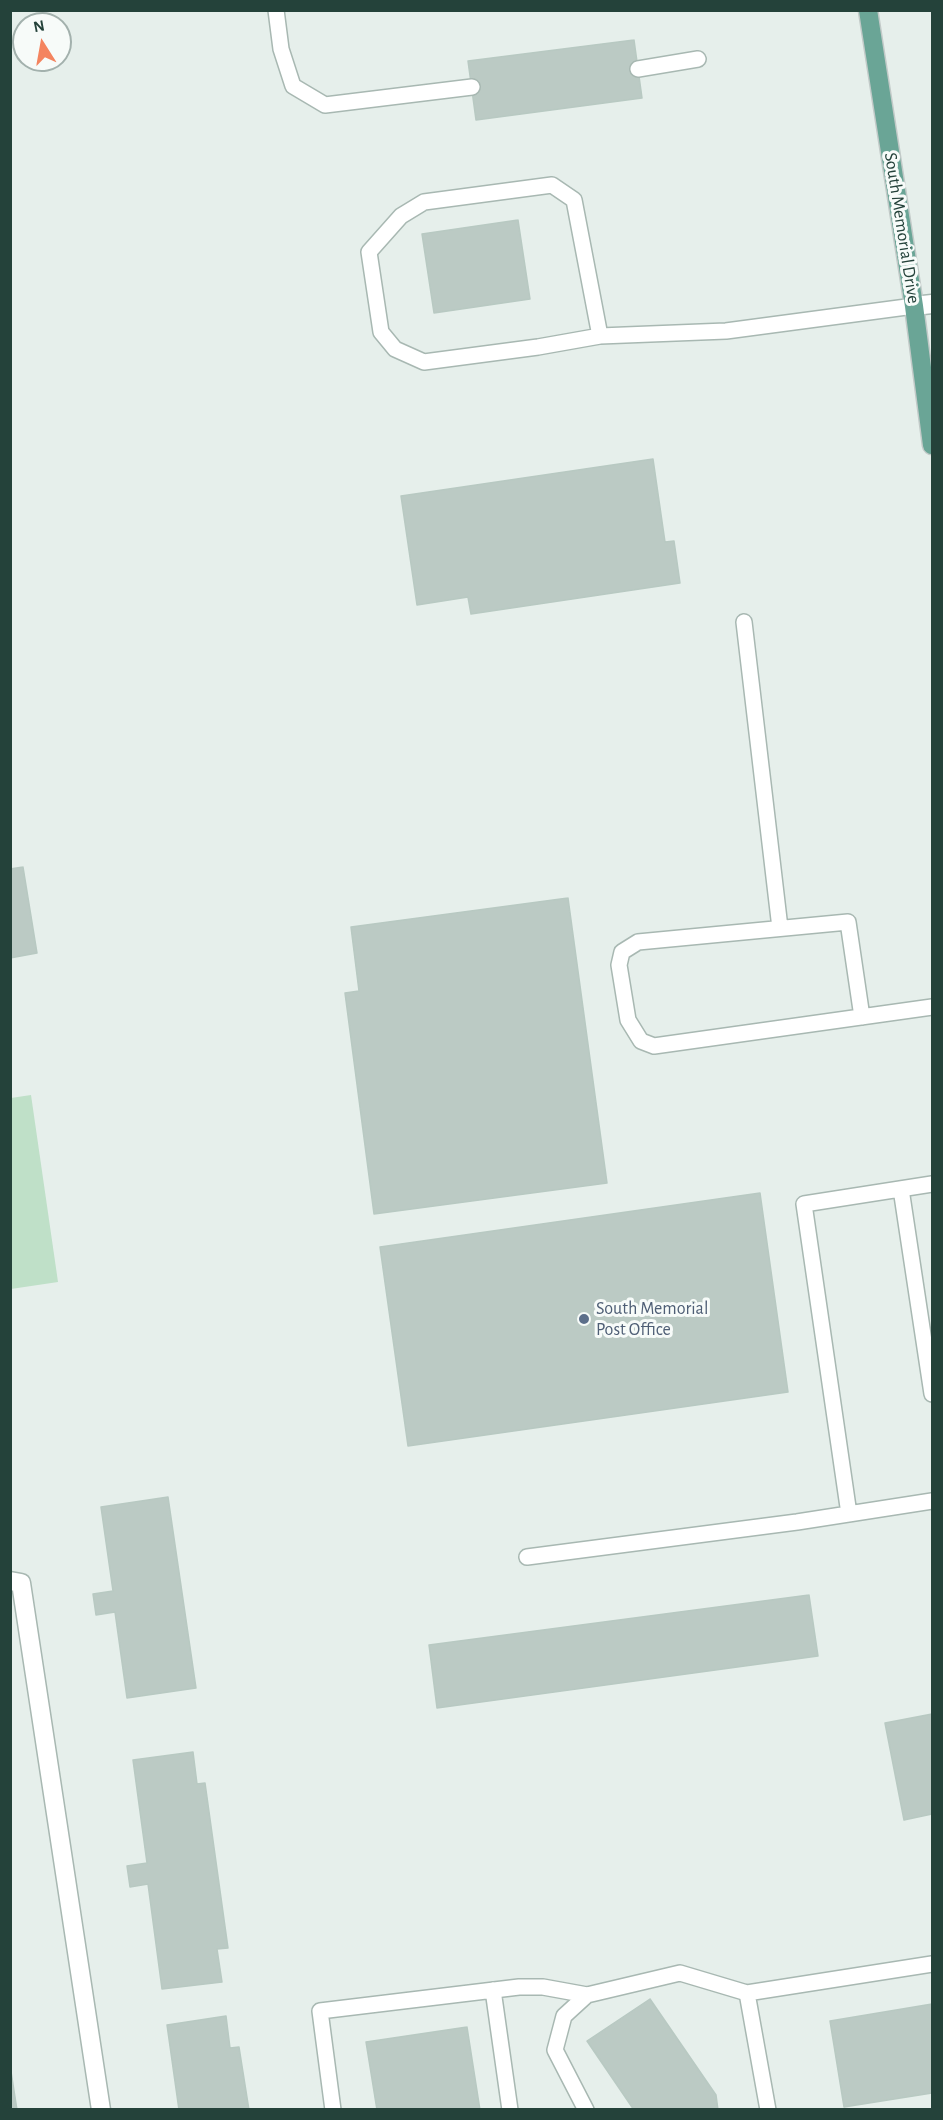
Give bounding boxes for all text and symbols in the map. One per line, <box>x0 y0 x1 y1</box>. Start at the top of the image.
north arrow <box>12 12 72 72</box>
text: N <box>32 17 46 35</box>
street label: South Memorial Drive <box>879 151 925 305</box>
place label: South Memorial Post Office <box>596 1298 708 1340</box>
marker: South Memorial Post Office <box>577 1312 591 1326</box>

